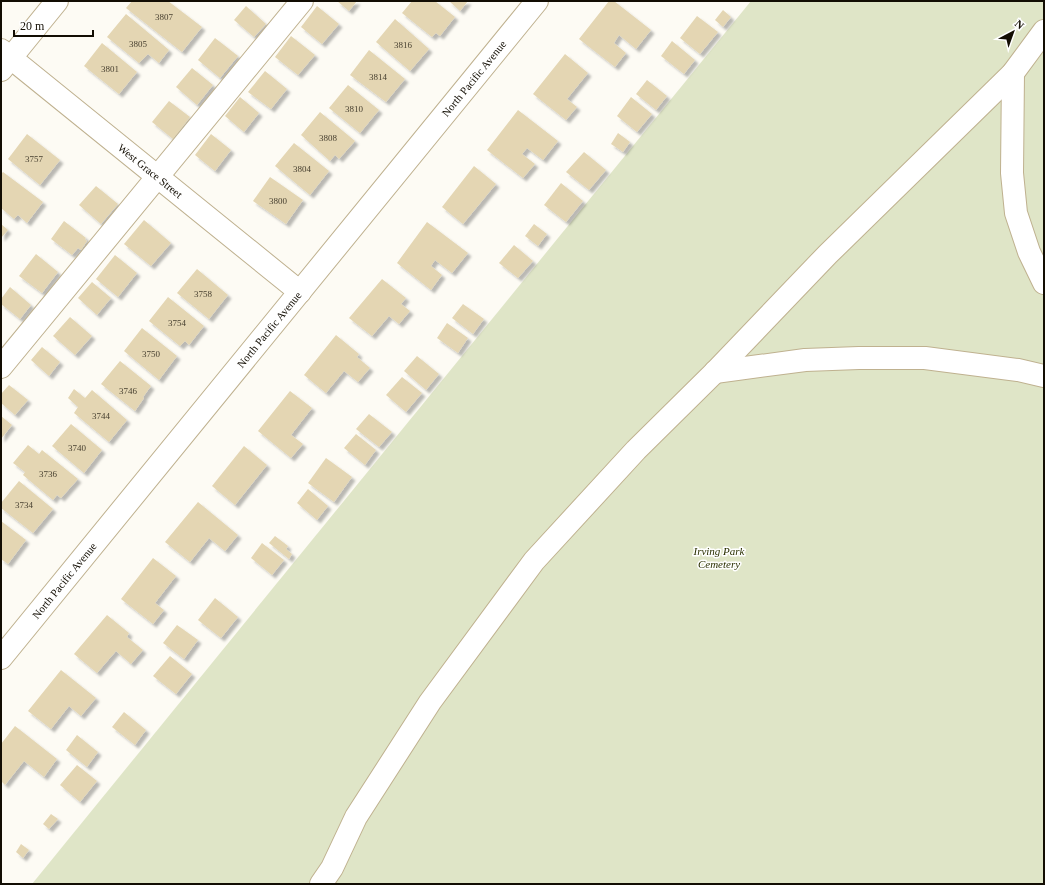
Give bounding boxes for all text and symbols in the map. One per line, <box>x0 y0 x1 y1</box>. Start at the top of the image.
scale bar <box>14 12 93 38</box>
house number: 3807 <box>155 12 174 22</box>
north arrow <box>993 12 1033 52</box>
text: N <box>1013 17 1027 32</box>
text: 20 m <box>20 19 45 33</box>
street label: North Pacific Avenue <box>439 38 508 119</box>
house number: 3805 <box>129 39 148 49</box>
house number: 3816 <box>394 40 413 50</box>
house number: 3801 <box>101 64 119 74</box>
house number: 3814 <box>369 72 388 82</box>
house number: 3810 <box>345 104 364 114</box>
house number: 3808 <box>319 133 338 143</box>
street label: West Grace Street <box>116 141 185 200</box>
house number: 3757 <box>25 154 44 164</box>
house number: 3804 <box>293 164 312 174</box>
house number: 3800 <box>269 196 288 206</box>
house number: 3758 <box>194 289 213 299</box>
street label: North Pacific Avenue <box>234 289 304 370</box>
house number: 3754 <box>168 318 187 328</box>
house number: 3750 <box>142 349 161 359</box>
house number: 3746 <box>119 386 138 396</box>
house number: 3744 <box>92 411 111 421</box>
house number: 3740 <box>68 443 87 453</box>
house number: 3736 <box>39 469 58 479</box>
house number: 3734 <box>15 500 34 510</box>
street label: North Pacific Avenue <box>30 540 99 621</box>
park label: Irving Park Cemetery <box>692 545 746 570</box>

